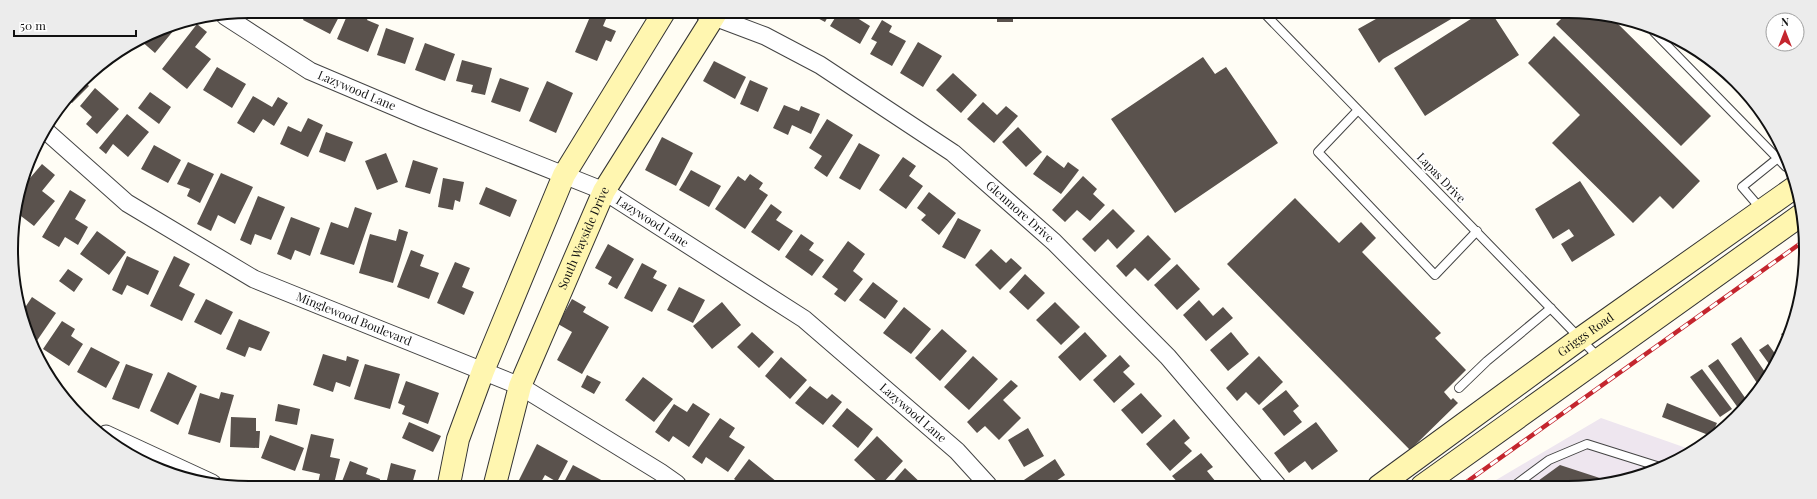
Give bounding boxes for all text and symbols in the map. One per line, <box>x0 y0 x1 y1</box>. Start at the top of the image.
scale bar <box>14 12 136 38</box>
north arrow <box>1765 12 1805 52</box>
text: N <box>1781 14 1789 29</box>
text: 50 m <box>20 17 46 33</box>
street label: Lazywood Lane <box>316 66 399 113</box>
street label: Lapas Drive <box>1414 149 1470 206</box>
street label: Glenmore Drive <box>983 177 1058 246</box>
street label: South Wayside Drive <box>554 183 612 292</box>
street label: Lazywood Lane <box>613 192 692 250</box>
street label: Minglewood Boulevard <box>294 288 414 349</box>
street label: Griggs Road <box>1554 308 1616 360</box>
street label: Lazywood Lane <box>877 379 950 445</box>

